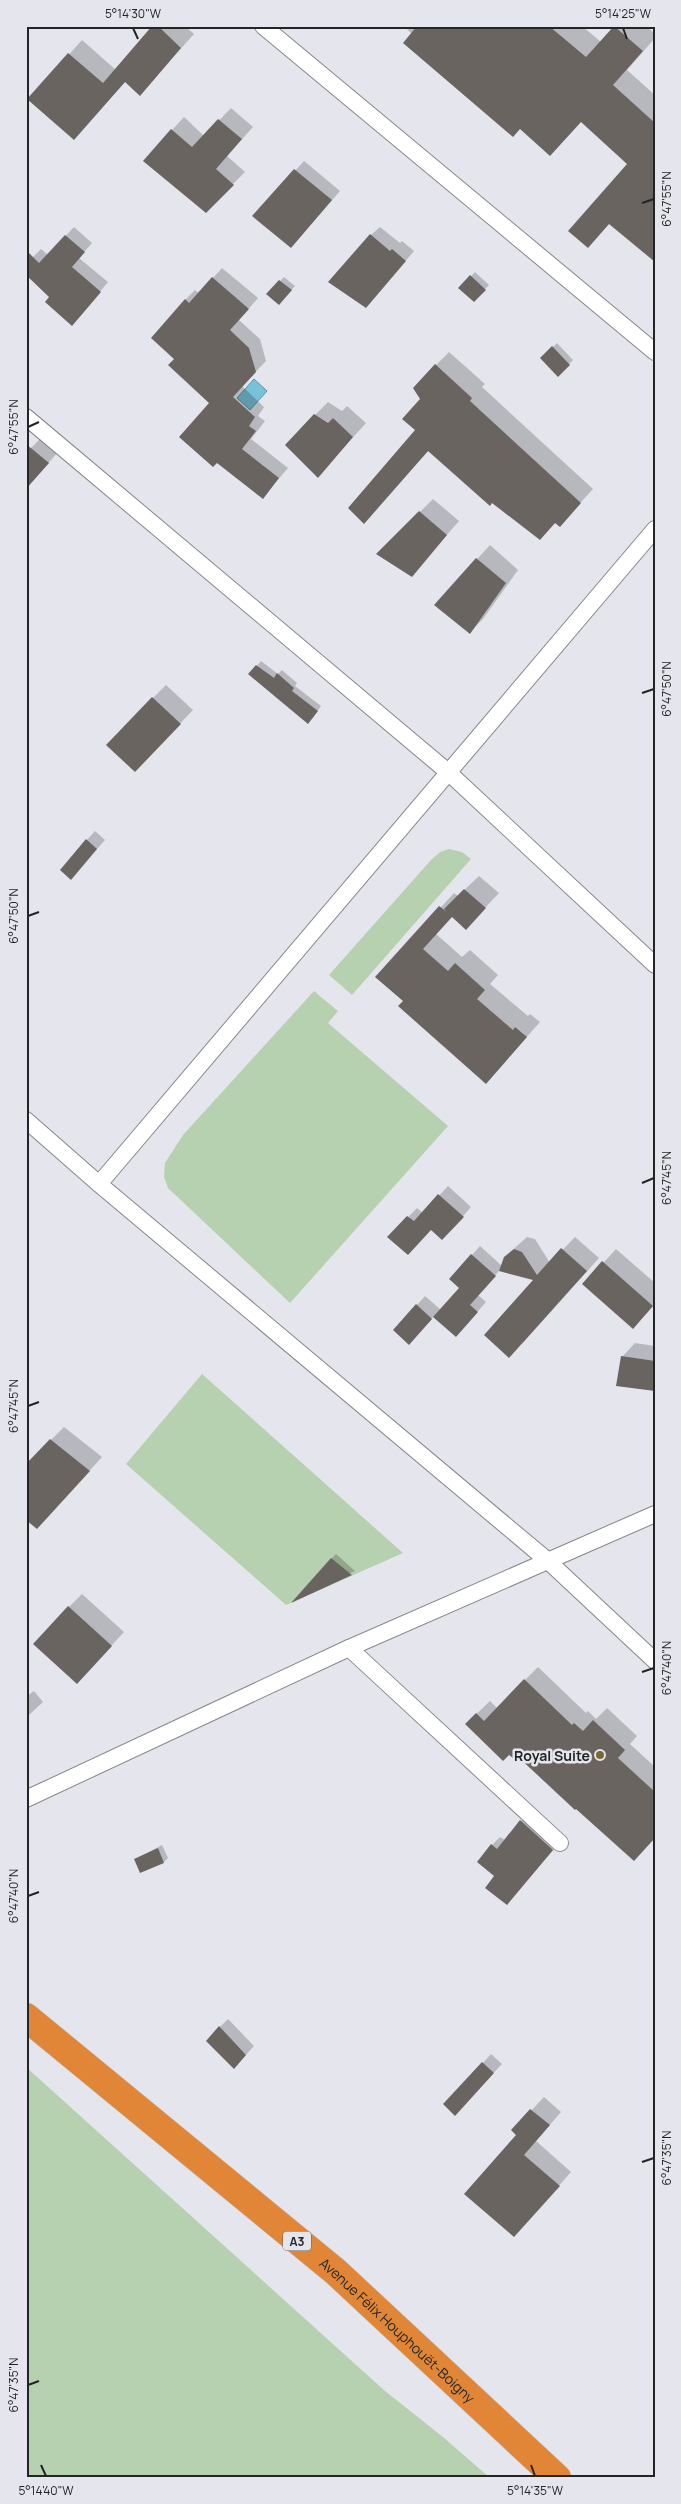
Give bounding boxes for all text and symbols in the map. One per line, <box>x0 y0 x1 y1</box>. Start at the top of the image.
text: 5°14'30"W <box>105 5 162 22</box>
text: 5°14'25"W <box>595 5 652 22</box>
text: 6°47'55"N <box>658 171 675 227</box>
text: 6°47'55"N <box>5 399 22 455</box>
text: 6°47'50"N <box>658 661 675 717</box>
text: 6°47'50"N <box>5 888 22 944</box>
text: 6°47'45"N <box>658 1151 675 1205</box>
text: 6°47'45"N <box>5 1379 22 1433</box>
text: 6°47'40"N <box>658 1641 675 1695</box>
place label: Royal Suite <box>514 1746 590 1765</box>
marker: Royal Suite <box>594 1749 606 1761</box>
text: 6°47'40"N <box>5 1869 22 1923</box>
text: 6°47'35"N <box>658 2131 675 2186</box>
road number: A3 <box>283 2232 311 2250</box>
street label: Avenue Félix Houphouët-Boigny <box>316 2253 480 2407</box>
text: 6°47'35"N <box>5 2358 22 2413</box>
text: 5°14'40"W <box>18 2482 74 2499</box>
text: 5°14'35"W <box>507 2482 564 2499</box>

